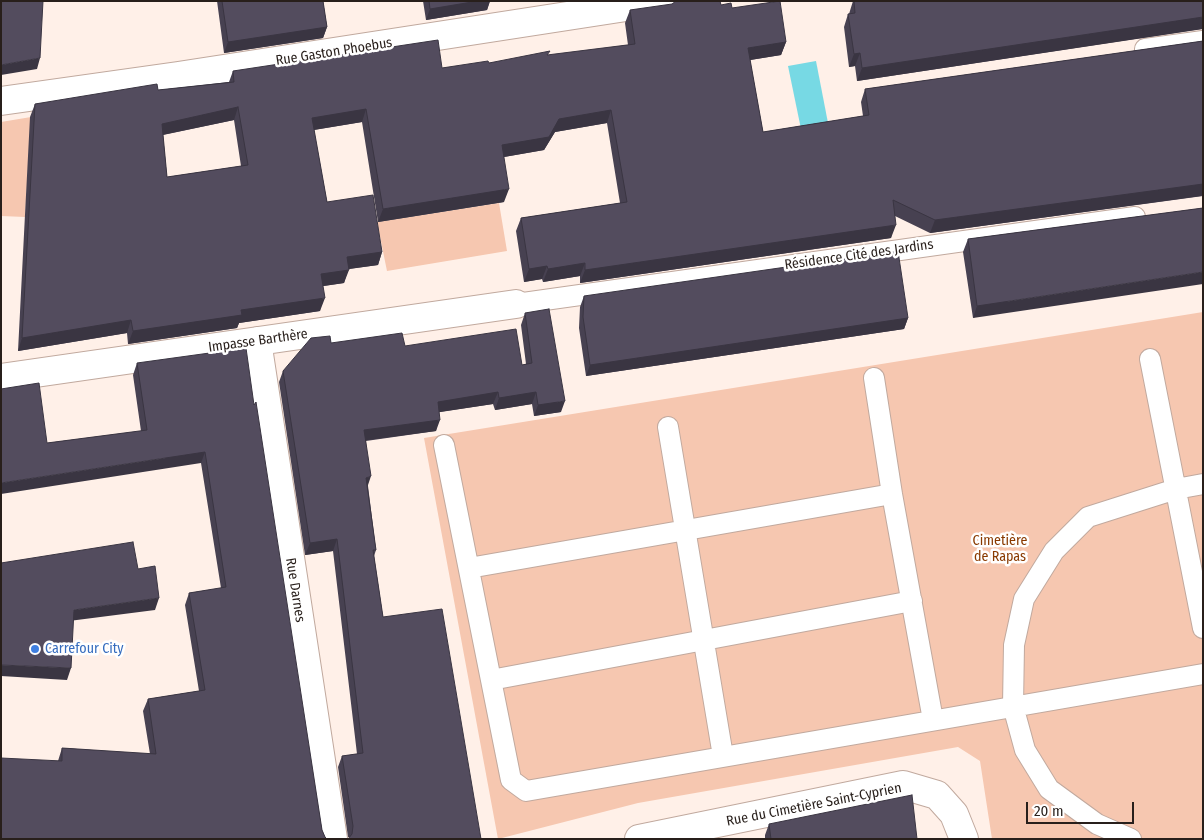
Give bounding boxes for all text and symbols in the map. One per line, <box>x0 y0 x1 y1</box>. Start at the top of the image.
street label: Rue Gaston Phoebus <box>275 34 393 70</box>
street label: Résidence Cité des Jardins <box>784 236 934 274</box>
street label: Impasse Barthère <box>207 326 309 356</box>
park label: Cimetière de Rapas <box>973 533 1027 566</box>
street label: Rue Darnes <box>282 557 308 623</box>
place label: Carrefour City <box>45 641 124 657</box>
marker: Carrefour City <box>29 643 41 655</box>
street label: Rue du Cimetière Saint-Cyprien <box>725 780 903 830</box>
scale bar <box>1029 792 1136 824</box>
text: 20 m <box>1034 802 1064 820</box>

